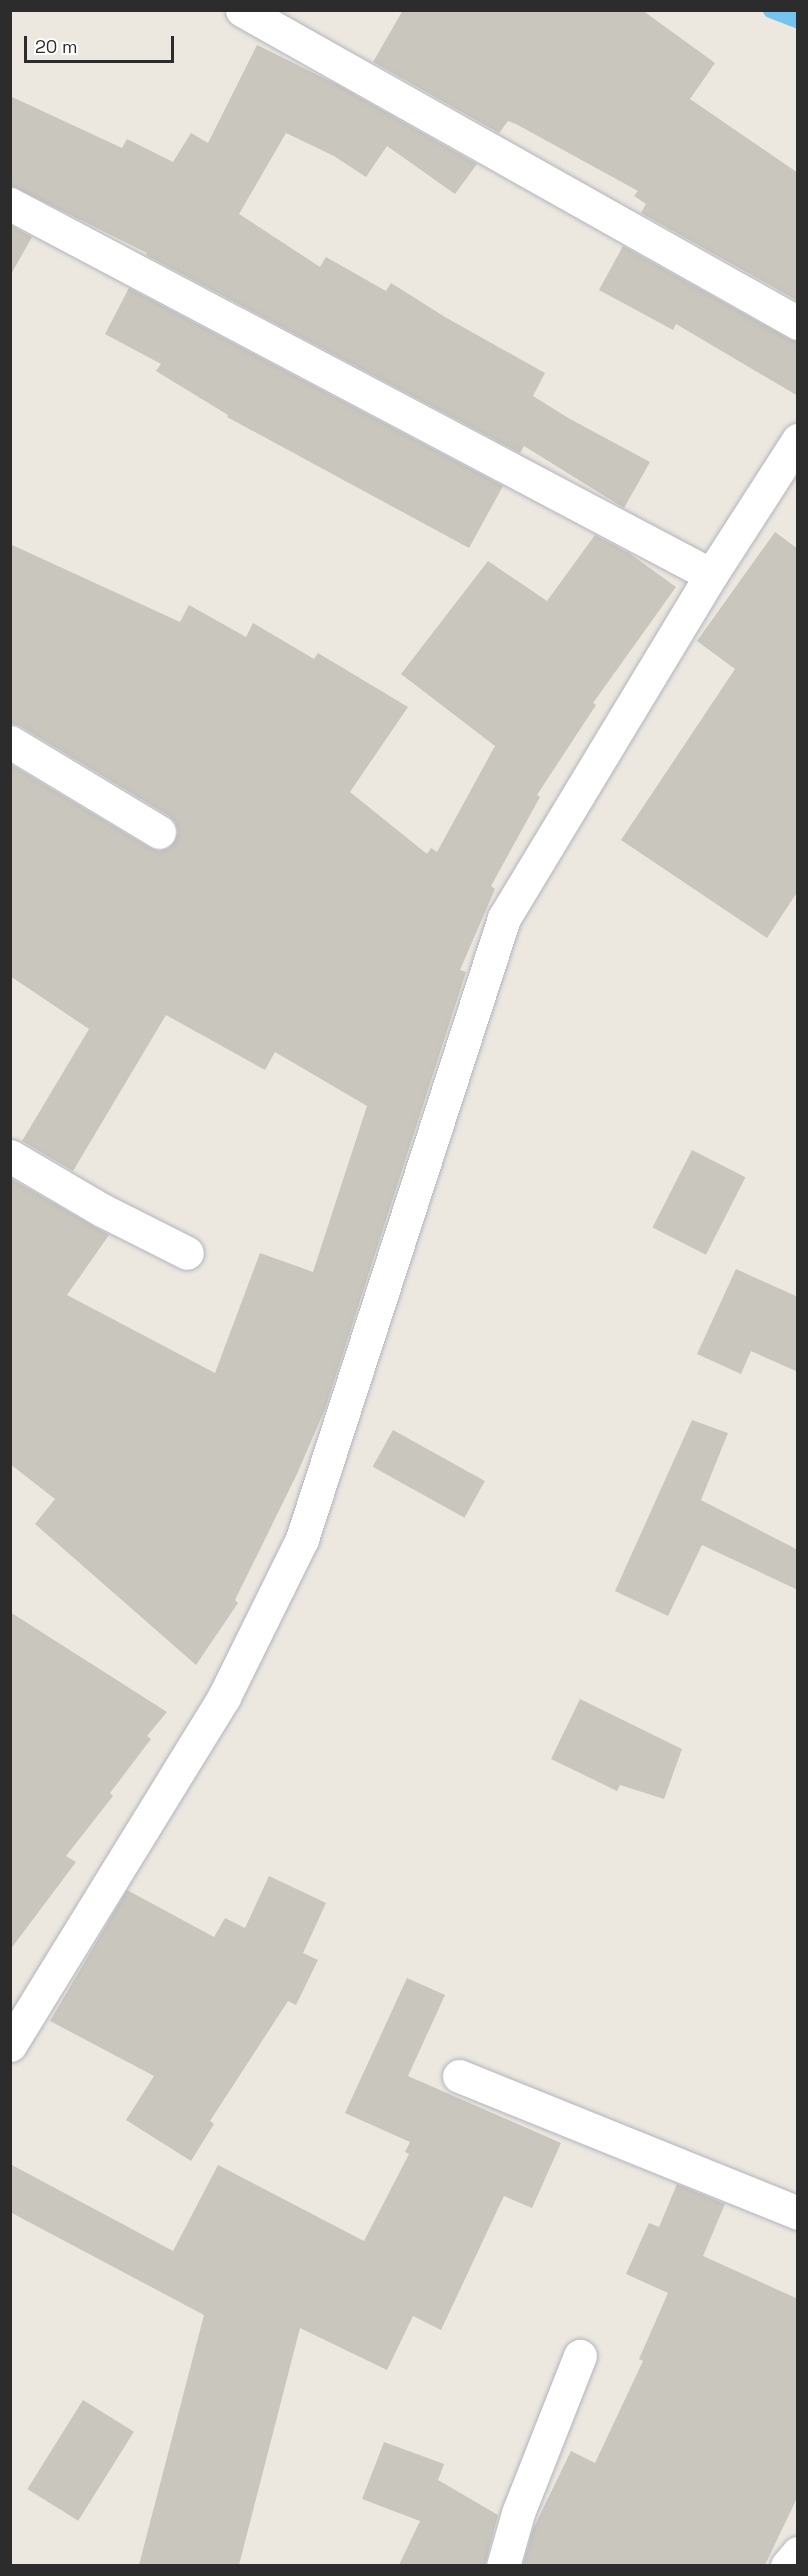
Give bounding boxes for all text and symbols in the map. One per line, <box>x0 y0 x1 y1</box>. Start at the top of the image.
scale bar <box>27 24 177 62</box>
text: 20 m <box>35 35 78 58</box>

